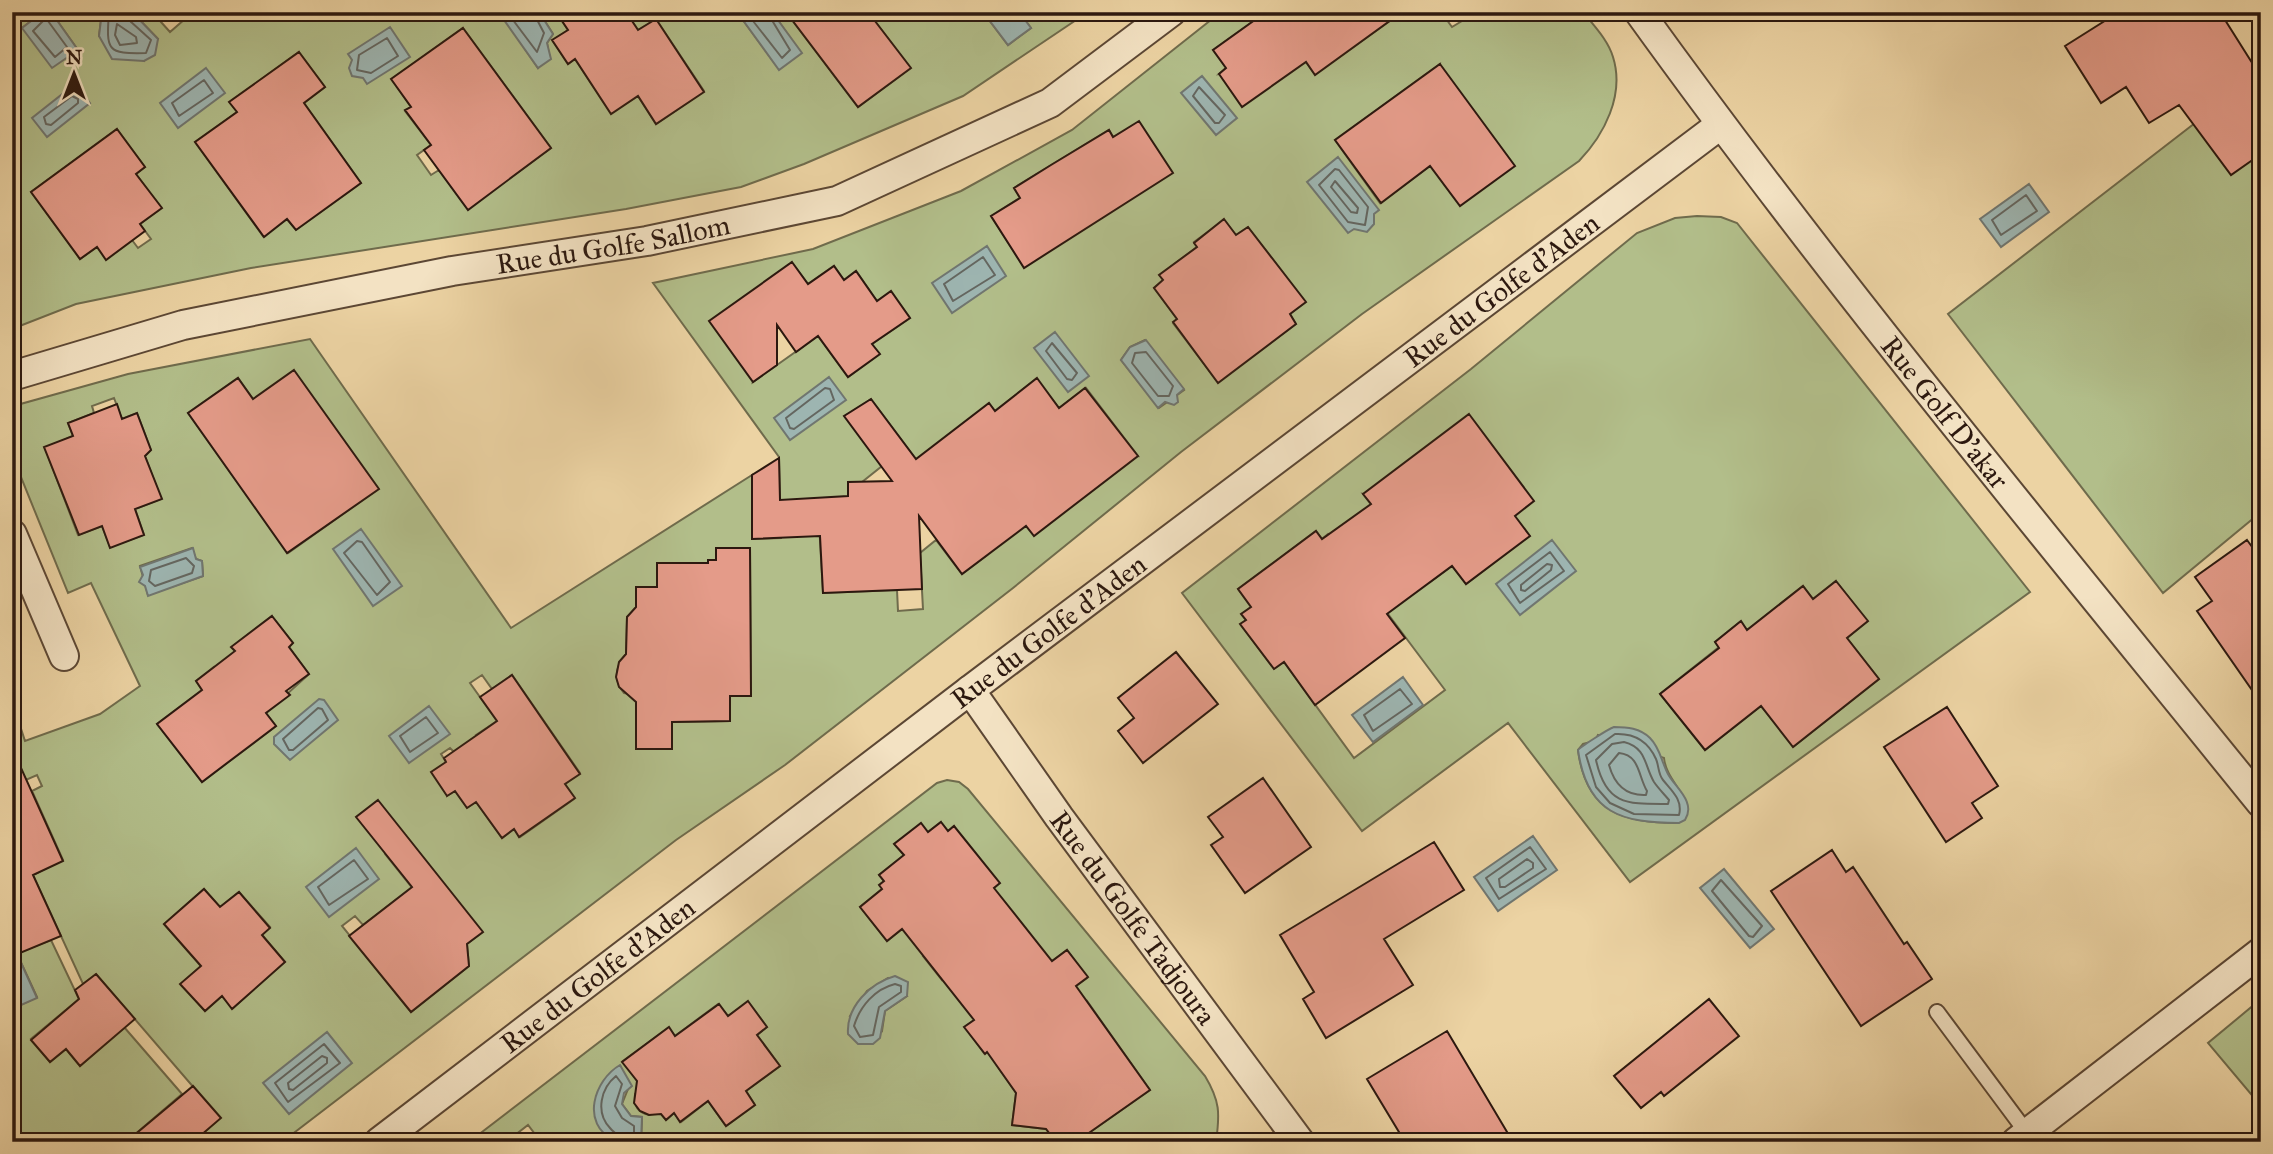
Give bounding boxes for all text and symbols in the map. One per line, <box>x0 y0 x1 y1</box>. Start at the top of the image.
north arrow <box>38 38 108 108</box>
text: N <box>66 46 82 69</box>
street label: Rue du Golfe d'Aden <box>1396 205 1606 375</box>
street label: Rue du Golfe Sallom <box>494 206 733 282</box>
street label: Rue Golf D'akar <box>1874 329 2017 496</box>
street label: Rue du Golfe d'Aden <box>944 546 1153 716</box>
street label: Rue du Golfe Tadjoura <box>1042 803 1224 1032</box>
street label: Rue du Golfe d'Aden <box>493 889 702 1060</box>

